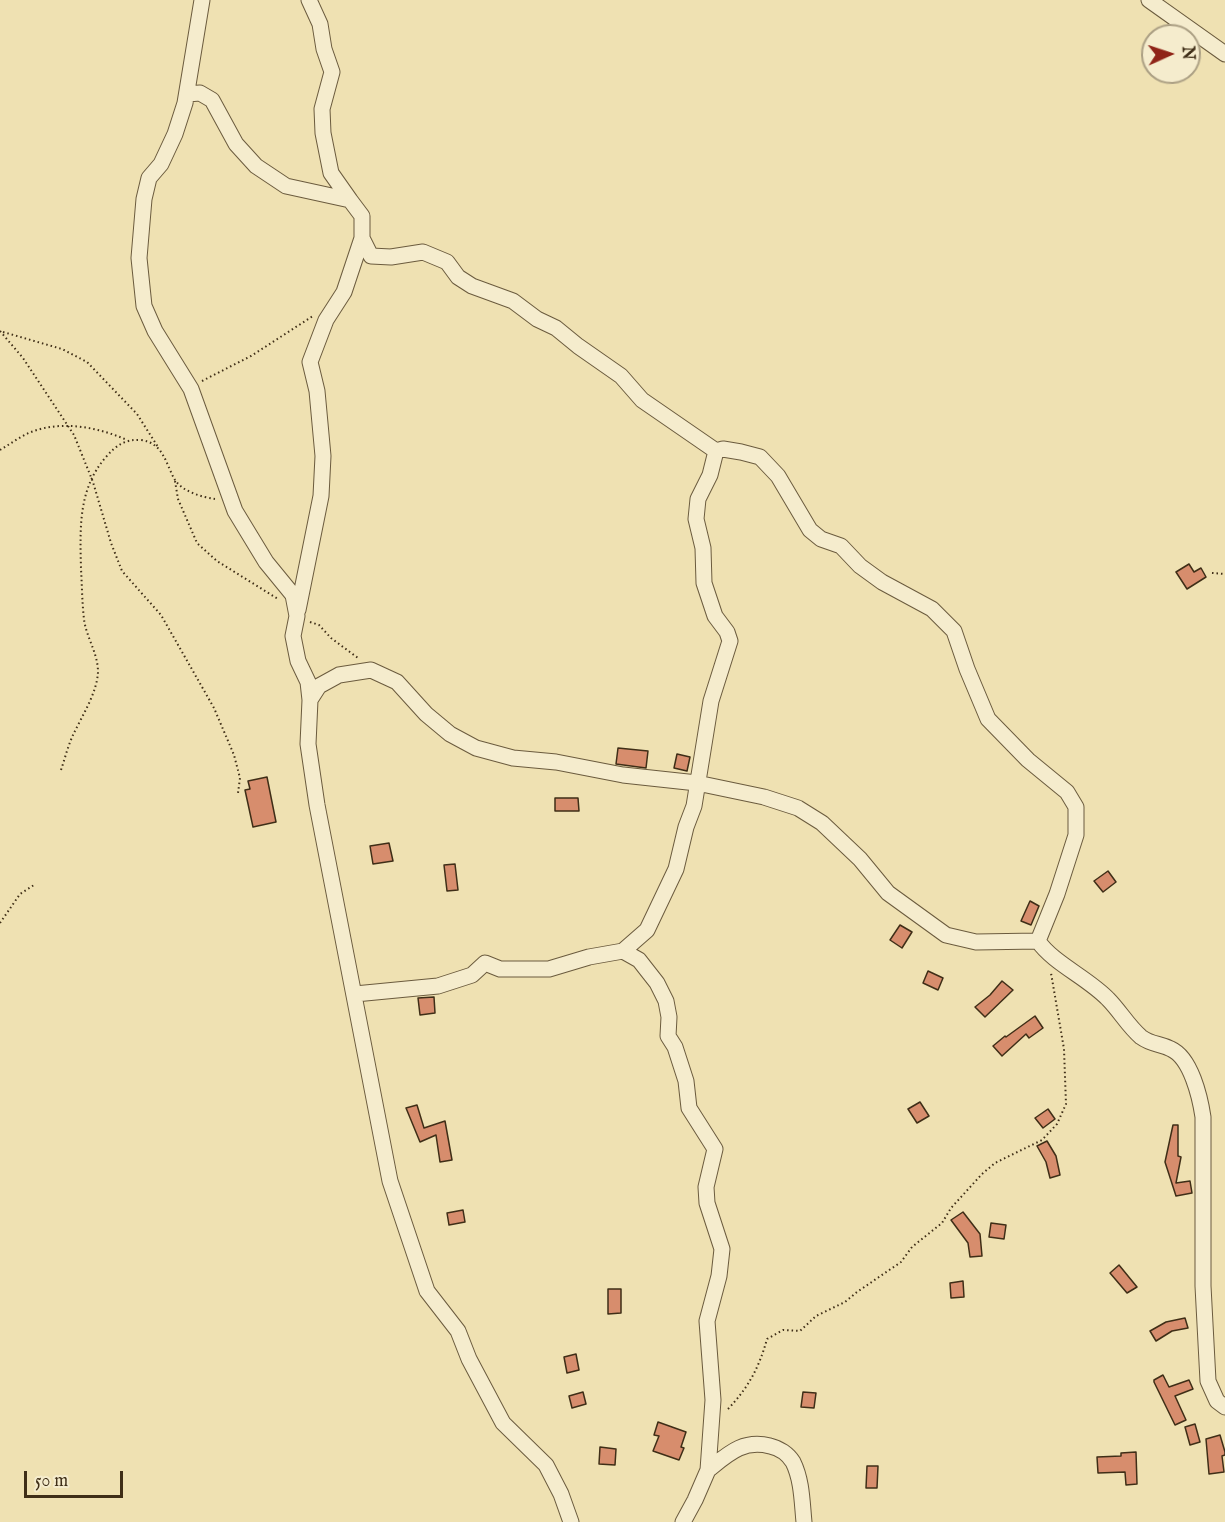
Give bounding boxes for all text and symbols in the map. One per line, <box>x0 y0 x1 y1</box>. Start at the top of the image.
north arrow <box>1141 24 1201 84</box>
text: N <box>1177 46 1197 61</box>
scale bar <box>27 1459 126 1497</box>
text: 50 m <box>35 1470 68 1493</box>

